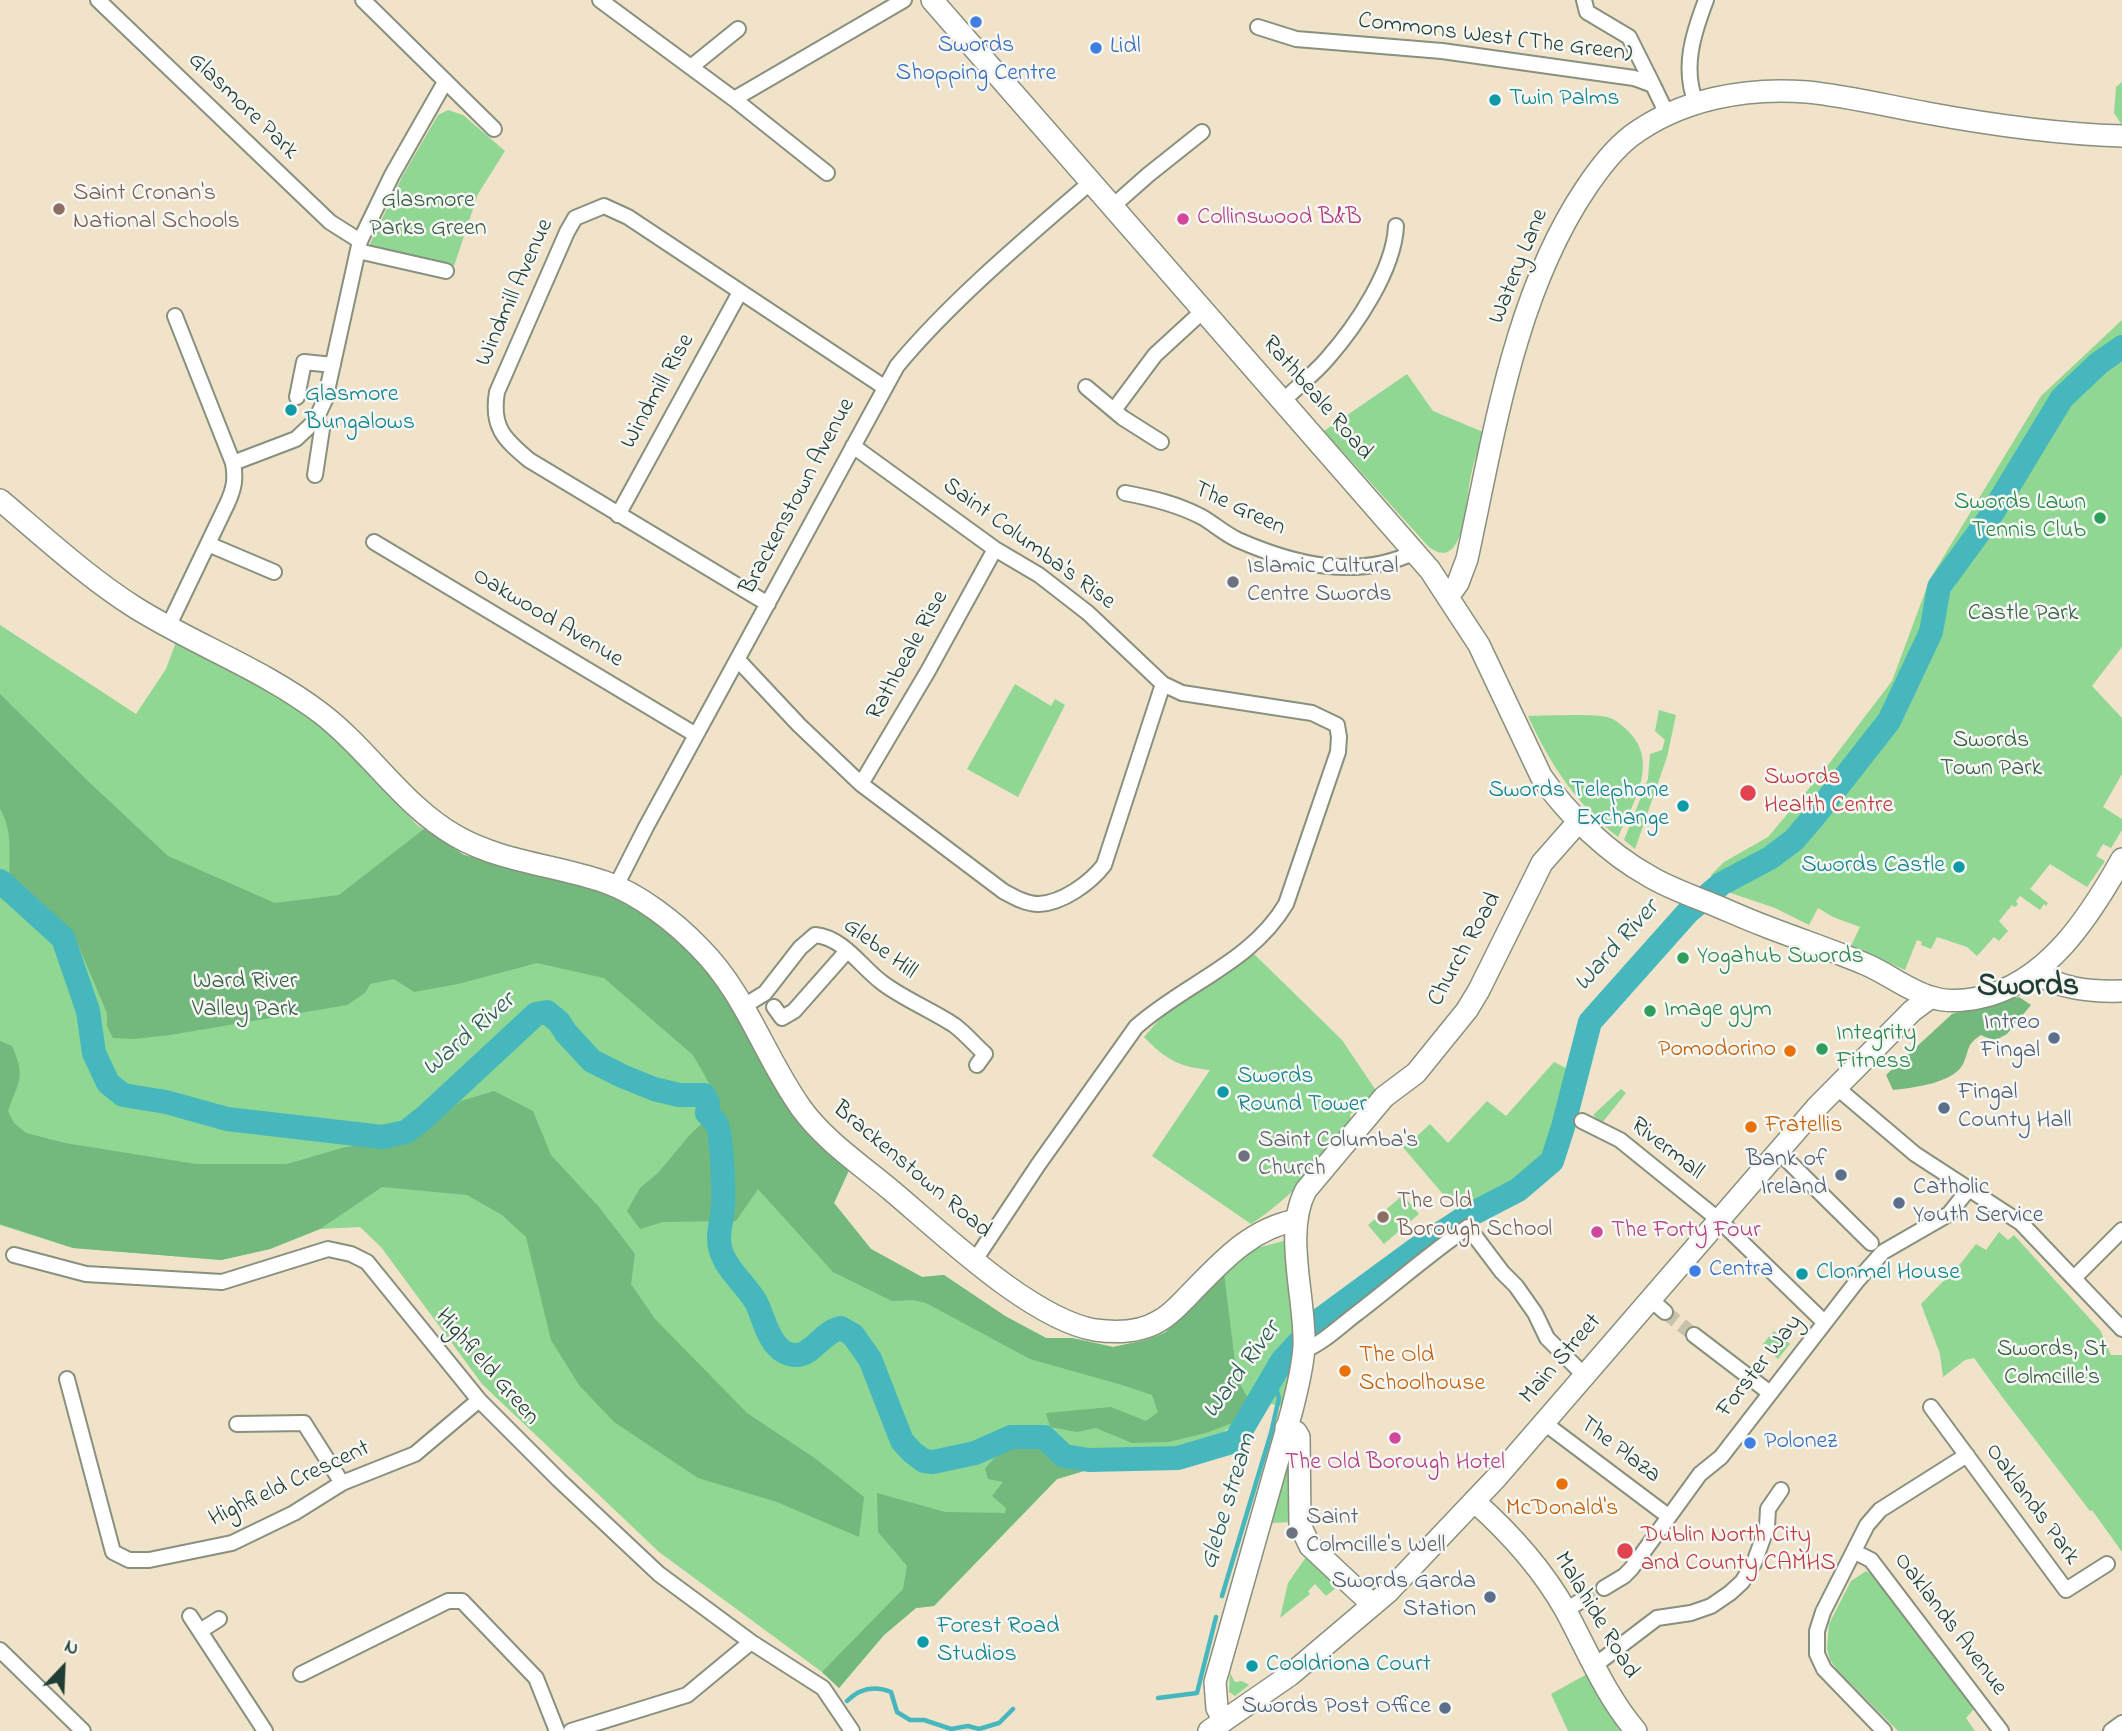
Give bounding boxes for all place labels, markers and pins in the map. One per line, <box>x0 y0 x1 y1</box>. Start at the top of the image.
marker: Swords Shopping Centre <box>968 14 984 30</box>
place label: Swords Shopping Centre <box>896 33 1056 89</box>
place label: Lidl <box>1110 34 1141 62</box>
marker: Lidl <box>1088 40 1104 56</box>
place label: Twin Palms <box>1509 86 1619 114</box>
marker: Twin Palms <box>1487 92 1503 108</box>
place label: Saint Cronan's National Schools <box>73 181 240 237</box>
marker: Saint Cronan's National Schools <box>51 201 67 217</box>
place label: Collinswood B&B <box>1197 205 1362 233</box>
marker: Collinswood B&B <box>1175 211 1191 227</box>
place label: Glasmore Bungalows <box>305 382 415 438</box>
marker: Glasmore Bungalows <box>283 402 299 418</box>
place label: Swords Lawn Tennis Club <box>1954 490 2086 546</box>
marker: Swords Lawn Tennis Club <box>2092 510 2108 526</box>
place label: Islamic Cultural Centre Swords <box>1247 554 1398 610</box>
marker: Islamic Cultural Centre Swords <box>1225 574 1241 590</box>
place label: Swords Health Centre <box>1764 765 1893 821</box>
place label: Swords Telephone Exchange <box>1488 778 1669 834</box>
marker: Swords Health Centre <box>1738 783 1758 803</box>
marker: Swords Telephone Exchange <box>1675 798 1691 814</box>
place label: Swords Castle <box>1801 853 1945 881</box>
marker: Swords Castle <box>1951 859 1967 875</box>
place label: Yogahub Swords <box>1697 944 1864 972</box>
marker: Yogahub Swords <box>1675 950 1691 966</box>
place label: Image gym <box>1664 997 1772 1025</box>
marker: Image gym <box>1642 1003 1658 1019</box>
place label: Intreo Fingal <box>1981 1010 2040 1066</box>
place label: Integrity Fitness <box>1836 1021 1916 1077</box>
marker: Intreo Fingal <box>2046 1030 2062 1046</box>
place label: Pomodorino <box>1658 1037 1776 1065</box>
marker: Integrity Fitness <box>1814 1041 1830 1057</box>
marker: Pomodorino <box>1782 1043 1798 1059</box>
place label: Swords Round Tower <box>1237 1064 1367 1120</box>
place label: Fingal County Hall <box>1958 1080 2072 1136</box>
marker: Swords Round Tower <box>1215 1084 1231 1100</box>
marker: Fingal County Hall <box>1936 1100 1952 1116</box>
place label: Fratellis <box>1765 1113 1842 1141</box>
marker: Fratellis <box>1743 1119 1759 1135</box>
place label: Saint Columba's Church <box>1258 1128 1418 1184</box>
place label: Bank of Ireland <box>1746 1147 1827 1203</box>
marker: Saint Columba's Church <box>1236 1148 1252 1164</box>
marker: Bank of Ireland <box>1833 1167 1849 1183</box>
place label: Catholic Youth Service <box>1913 1175 2043 1231</box>
place label: The Old Borough School <box>1397 1189 1552 1245</box>
marker: Catholic Youth Service <box>1891 1195 1907 1211</box>
marker: The Old Borough School <box>1375 1209 1391 1225</box>
place label: The Forty Four <box>1611 1218 1761 1246</box>
marker: The Forty Four <box>1589 1224 1605 1240</box>
place label: Centra <box>1709 1257 1773 1285</box>
place label: Clonmel House <box>1816 1260 1960 1288</box>
marker: Centra <box>1687 1263 1703 1279</box>
marker: Clonmel House <box>1794 1266 1810 1282</box>
place label: The Old Schoolhouse <box>1359 1343 1485 1399</box>
marker: The Old Schoolhouse <box>1337 1363 1353 1379</box>
place label: Polonez <box>1764 1429 1837 1457</box>
marker: The Old Borough Hotel <box>1387 1430 1403 1446</box>
marker: Polonez <box>1742 1435 1758 1451</box>
place label: The Old Borough Hotel <box>1285 1450 1505 1478</box>
marker: McDonald's <box>1554 1476 1570 1492</box>
place label: McDonald's <box>1506 1496 1618 1524</box>
place label: Saint Colmcille's Well <box>1306 1505 1446 1561</box>
place label: Dublin North City and County CAMHS <box>1641 1523 1836 1579</box>
marker: Saint Colmcille's Well <box>1284 1525 1300 1541</box>
marker: Dublin North City and County CAMHS <box>1615 1541 1635 1561</box>
place label: Swords Garda Station <box>1332 1569 1476 1625</box>
marker: Swords Garda Station <box>1482 1589 1498 1605</box>
place label: Forest Road Studios <box>937 1614 1060 1670</box>
marker: Forest Road Studios <box>915 1634 931 1650</box>
place label: Cooldriona Court <box>1266 1652 1431 1680</box>
marker: Cooldriona Court <box>1244 1658 1260 1674</box>
place label: Swords Post Office <box>1242 1694 1431 1722</box>
marker: Swords Post Office <box>1437 1700 1453 1716</box>

